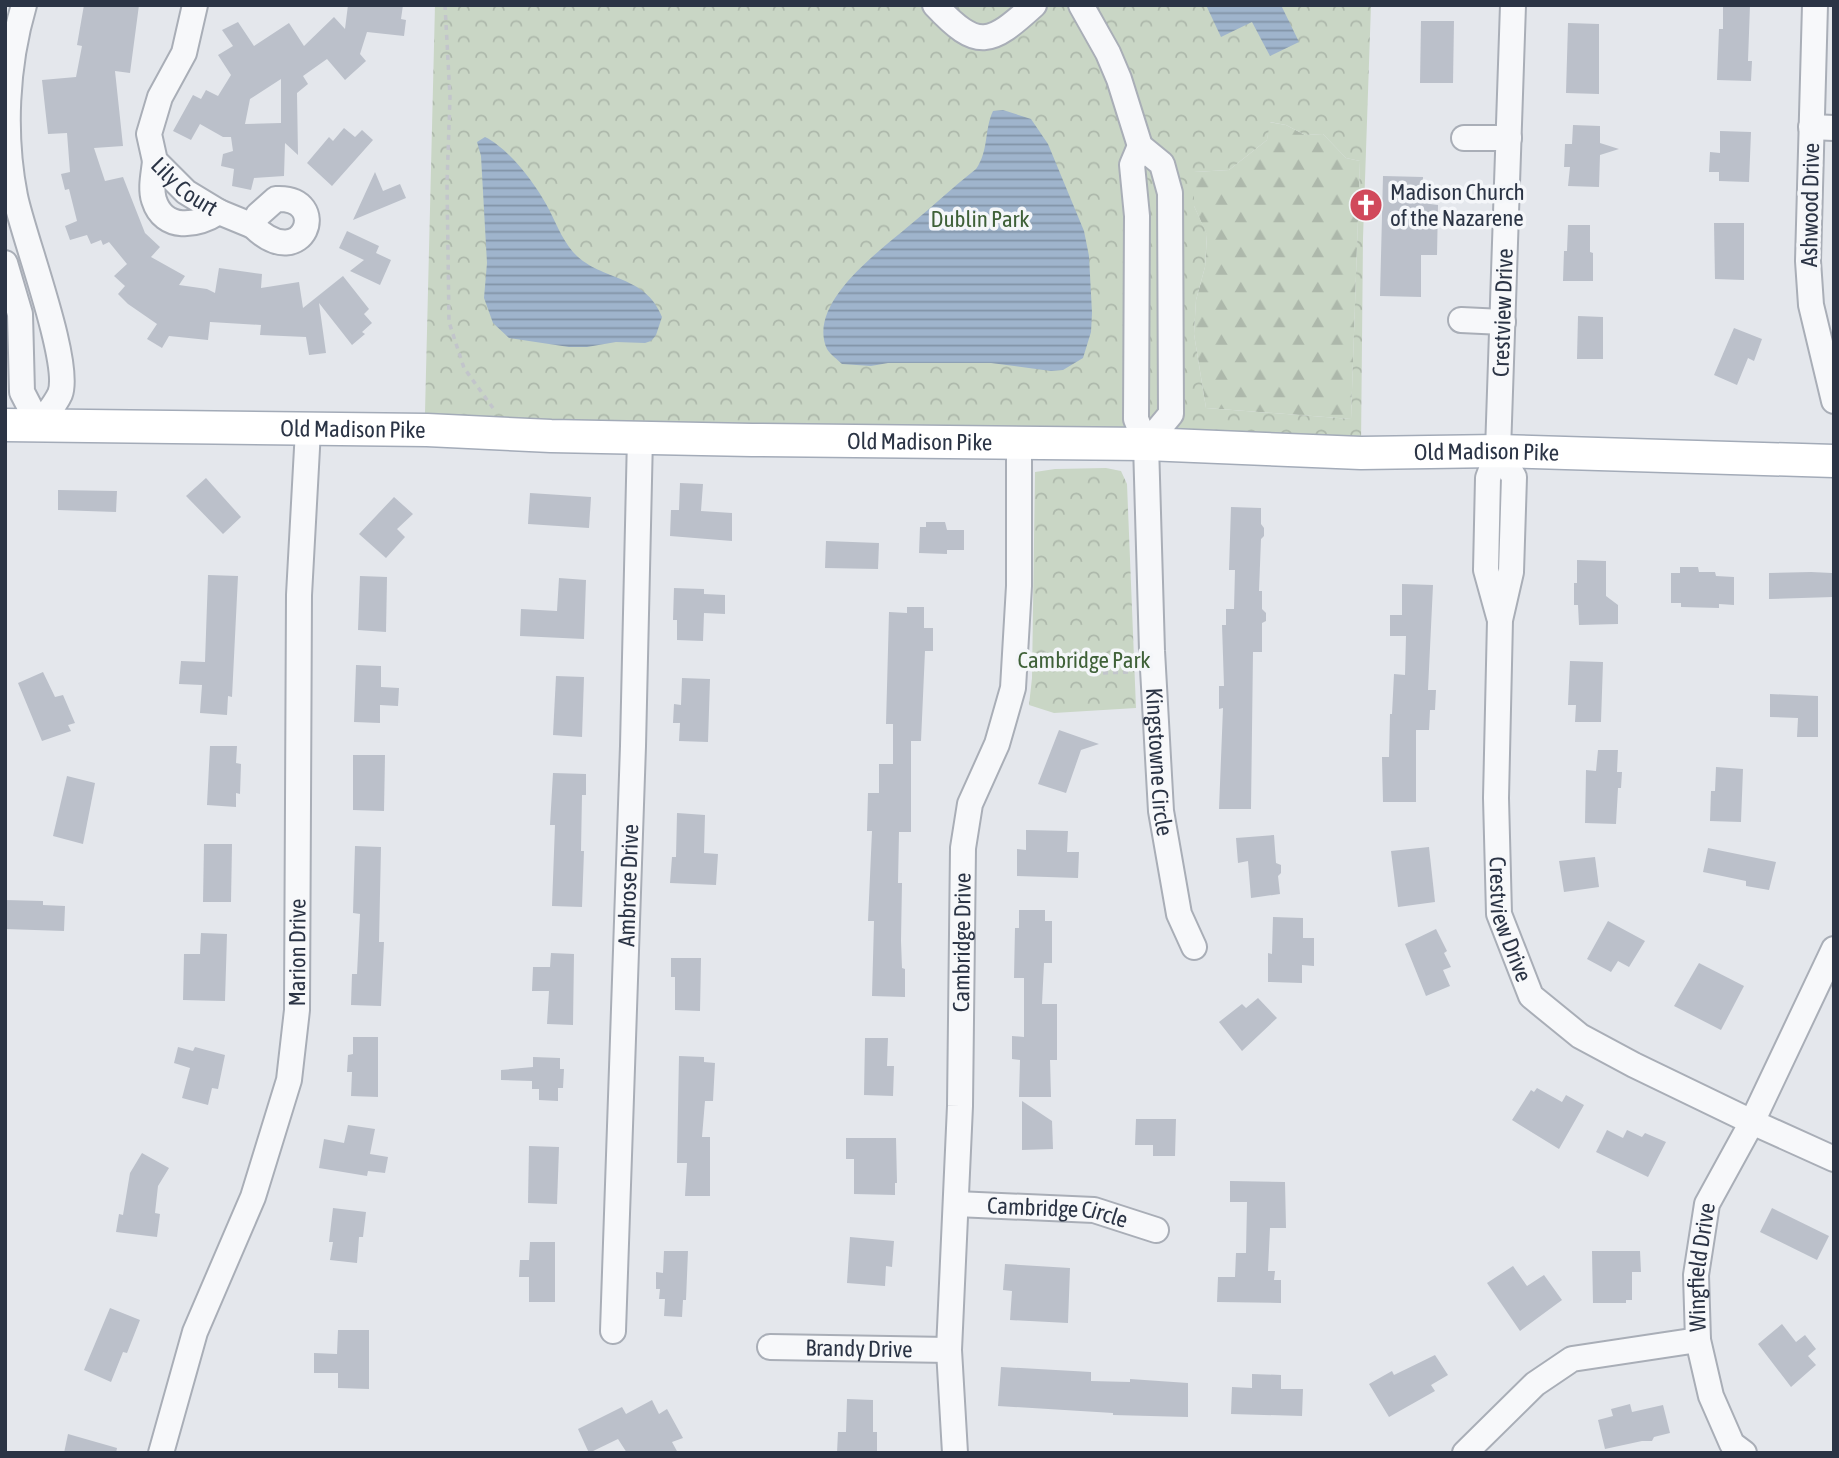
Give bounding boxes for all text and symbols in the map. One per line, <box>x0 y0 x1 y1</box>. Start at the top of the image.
street label: Ashwood Drive <box>1796 143 1824 267</box>
street label: Lily Court <box>146 152 222 221</box>
place label: Madison Church of the Nazarene <box>1390 179 1525 231</box>
church icon: Madison Church of the Nazarene <box>1347 186 1385 224</box>
park label: Dublin Park <box>931 206 1030 232</box>
street label: Crestview Drive <box>1487 248 1518 378</box>
street label: Old Madison Pike <box>280 415 426 443</box>
street label: Old Madison Pike <box>847 428 992 455</box>
street label: Old Madison Pike <box>1414 438 1560 466</box>
park label: Cambridge Park <box>1018 647 1150 673</box>
street label: Kingstowne Circle <box>1141 687 1178 838</box>
street label: Ambrose Drive <box>613 823 643 947</box>
street label: Crestview Drive <box>1485 856 1537 985</box>
street label: Cambridge Drive <box>948 873 976 1012</box>
street label: Marion Drive <box>284 898 311 1007</box>
street label: Cambridge Circle <box>986 1192 1131 1233</box>
street label: Wingfield Drive <box>1683 1201 1720 1332</box>
street label: Brandy Drive <box>805 1335 913 1362</box>

